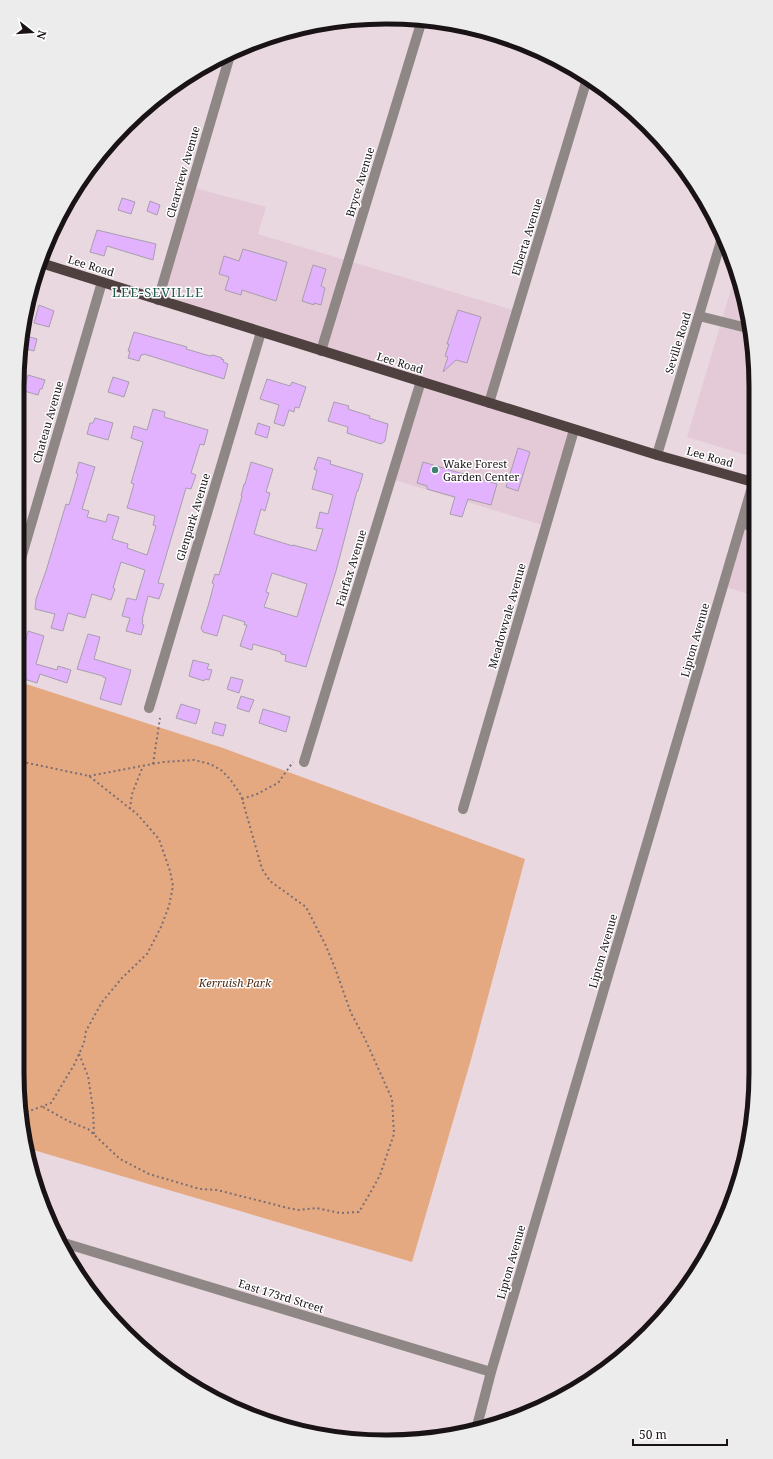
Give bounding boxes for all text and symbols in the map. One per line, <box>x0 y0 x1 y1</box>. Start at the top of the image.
north arrow <box>12 12 52 52</box>
text: N <box>34 29 50 42</box>
street label: Clearview Avenue <box>162 124 203 220</box>
street label: Bryce Avenue <box>342 145 377 219</box>
street label: Elberta Avenue <box>508 196 545 277</box>
street label: Lee Road <box>66 251 117 280</box>
district label: LEE-SEVILLE <box>112 283 204 301</box>
street label: Seville Road <box>661 310 694 376</box>
street label: Lee Road <box>375 348 426 377</box>
street label: Chateau Avenue <box>29 379 66 465</box>
street label: Lee Road <box>685 443 736 470</box>
place label: Wake Forest Garden Center <box>443 456 520 484</box>
marker: Wake Forest Garden Center <box>430 465 440 475</box>
street label: Glenpark Avenue <box>172 471 213 563</box>
street label: Fairfax Avenue <box>332 527 369 608</box>
street label: Meadowvale Avenue <box>484 561 529 670</box>
street label: Lipton Avenue <box>677 601 712 679</box>
street label: Lipton Avenue <box>585 912 620 990</box>
park label: Kerruish Park <box>198 975 272 990</box>
street label: Lipton Avenue <box>493 1223 528 1301</box>
street label: East 173rd Street <box>237 1275 326 1316</box>
scale bar <box>633 1421 727 1447</box>
text: 50 m <box>639 1426 667 1443</box>

